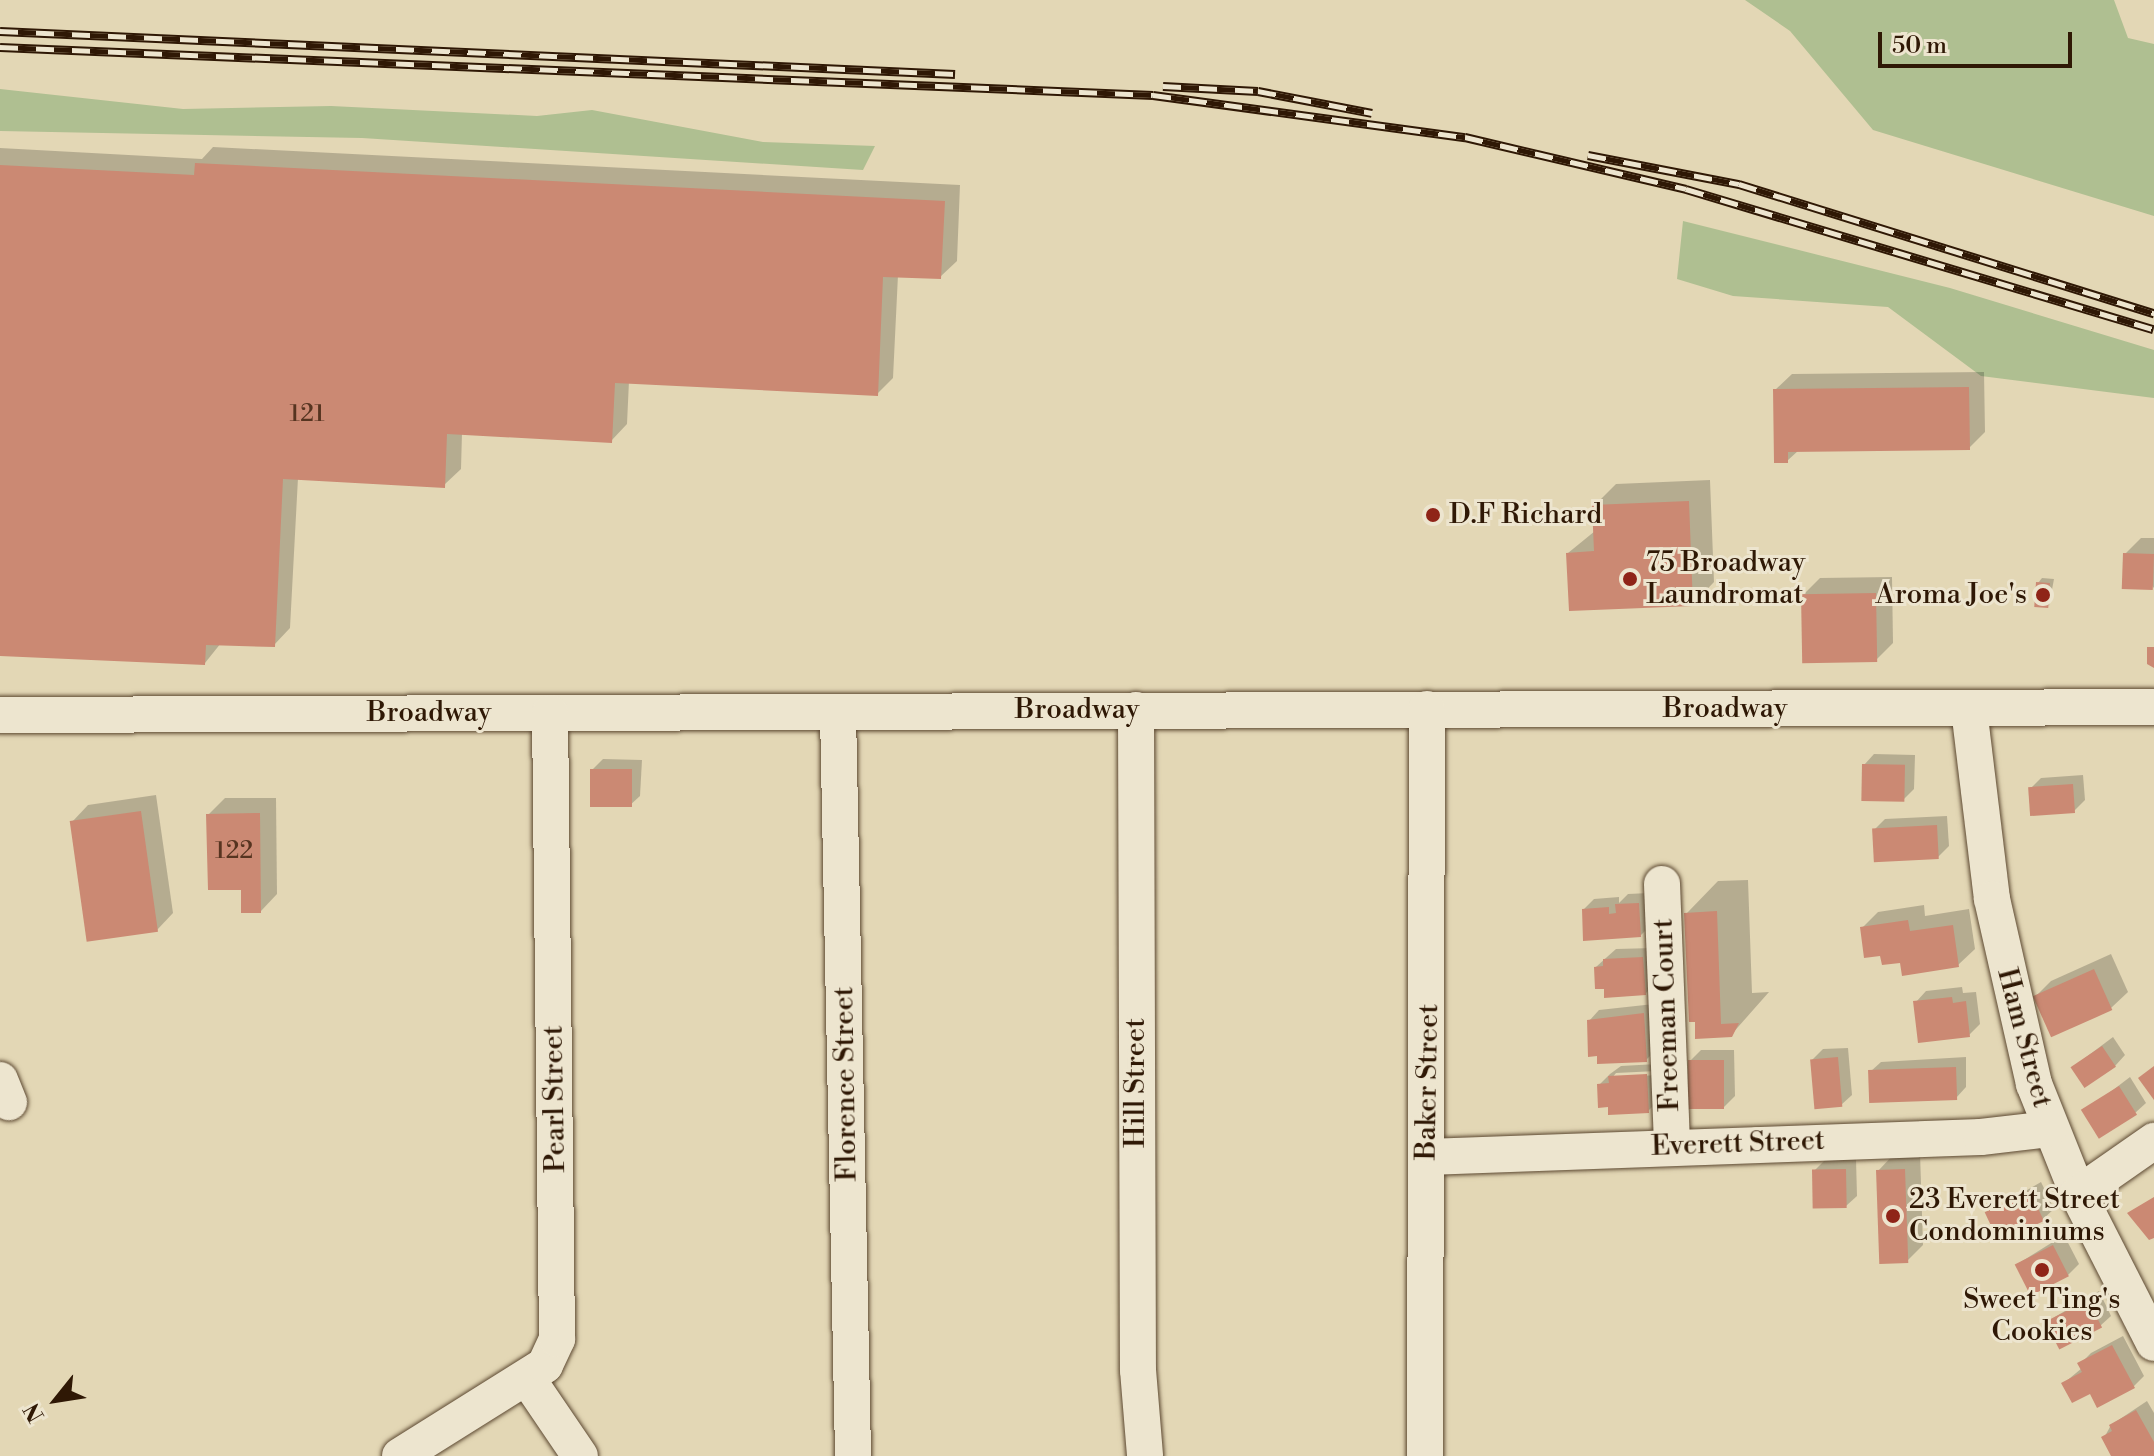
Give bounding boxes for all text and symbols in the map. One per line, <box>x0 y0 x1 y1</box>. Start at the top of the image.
scale bar <box>1882 16 2076 66</box>
text: 50 m <box>1892 31 1947 61</box>
house number: 121 <box>289 401 325 429</box>
place label: D.F Richard <box>1449 498 1602 532</box>
marker: D.F Richard <box>1424 506 1442 524</box>
place label: 75 Broadway Laundromat <box>1646 546 1805 612</box>
marker: 75 Broadway Laundromat <box>1621 570 1639 588</box>
place label: Aroma Joe's <box>1875 578 2027 612</box>
marker: Aroma Joe's <box>2034 586 2052 604</box>
street label: Broadway <box>1663 692 1787 726</box>
street label: Broadway <box>1015 693 1139 727</box>
street label: Broadway <box>367 696 491 730</box>
house number: 122 <box>215 838 253 866</box>
street label: Freeman Court <box>1647 918 1687 1112</box>
street label: Ham Street <box>1989 965 2059 1111</box>
street label: Florence Street <box>827 986 865 1182</box>
street label: Baker Street <box>1410 1004 1446 1160</box>
street label: Hill Street <box>1119 1018 1153 1148</box>
street label: Pearl Street <box>537 1025 573 1173</box>
street label: Everett Street <box>1651 1124 1825 1164</box>
place label: 23 Everett Street Condominiums <box>1909 1183 2120 1249</box>
marker: 23 Everett Street Condominiums <box>1884 1207 1902 1225</box>
marker: Sweet Ting's Cookies <box>2033 1261 2051 1279</box>
place label: Sweet Ting's Cookies <box>1963 1283 2121 1349</box>
north arrow <box>16 1360 96 1440</box>
text: N <box>19 1398 51 1427</box>

